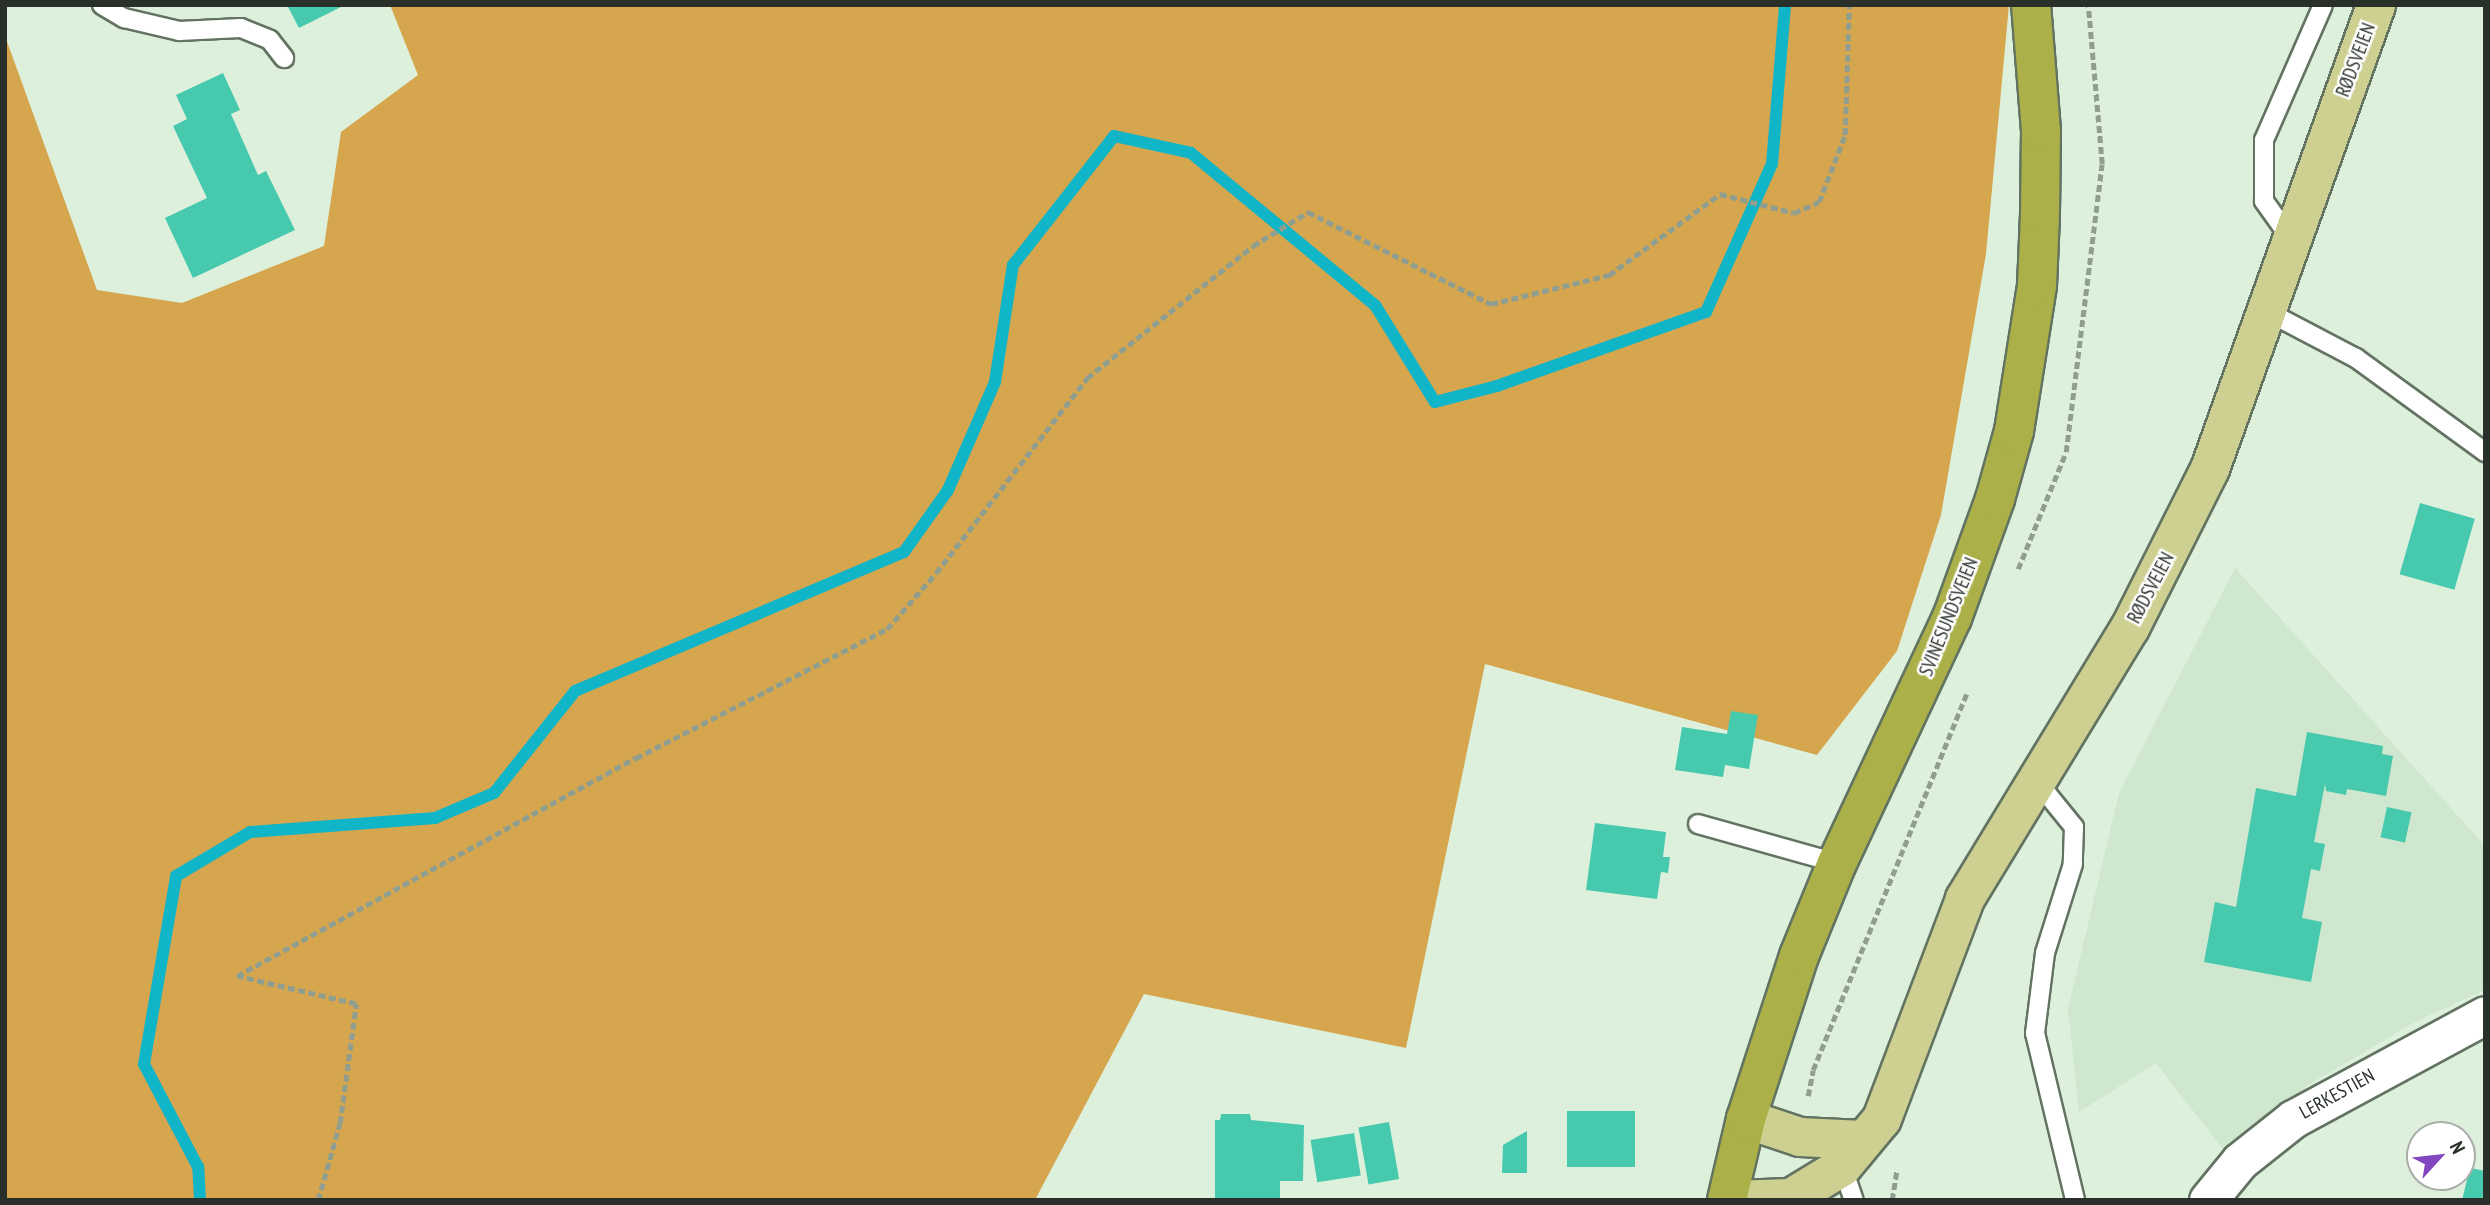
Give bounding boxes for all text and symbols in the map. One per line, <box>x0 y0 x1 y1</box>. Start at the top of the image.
street label: RØDSVEIEN <box>2332 20 2380 100</box>
street label: RØDSVEIEN <box>2123 549 2179 627</box>
street label: SVINESUNDSVEIEN <box>1915 554 1983 680</box>
street label: LERKESTIEN <box>2296 1064 2378 1124</box>
north arrow <box>2406 1121 2476 1191</box>
text: N <box>2445 1137 2471 1157</box>

